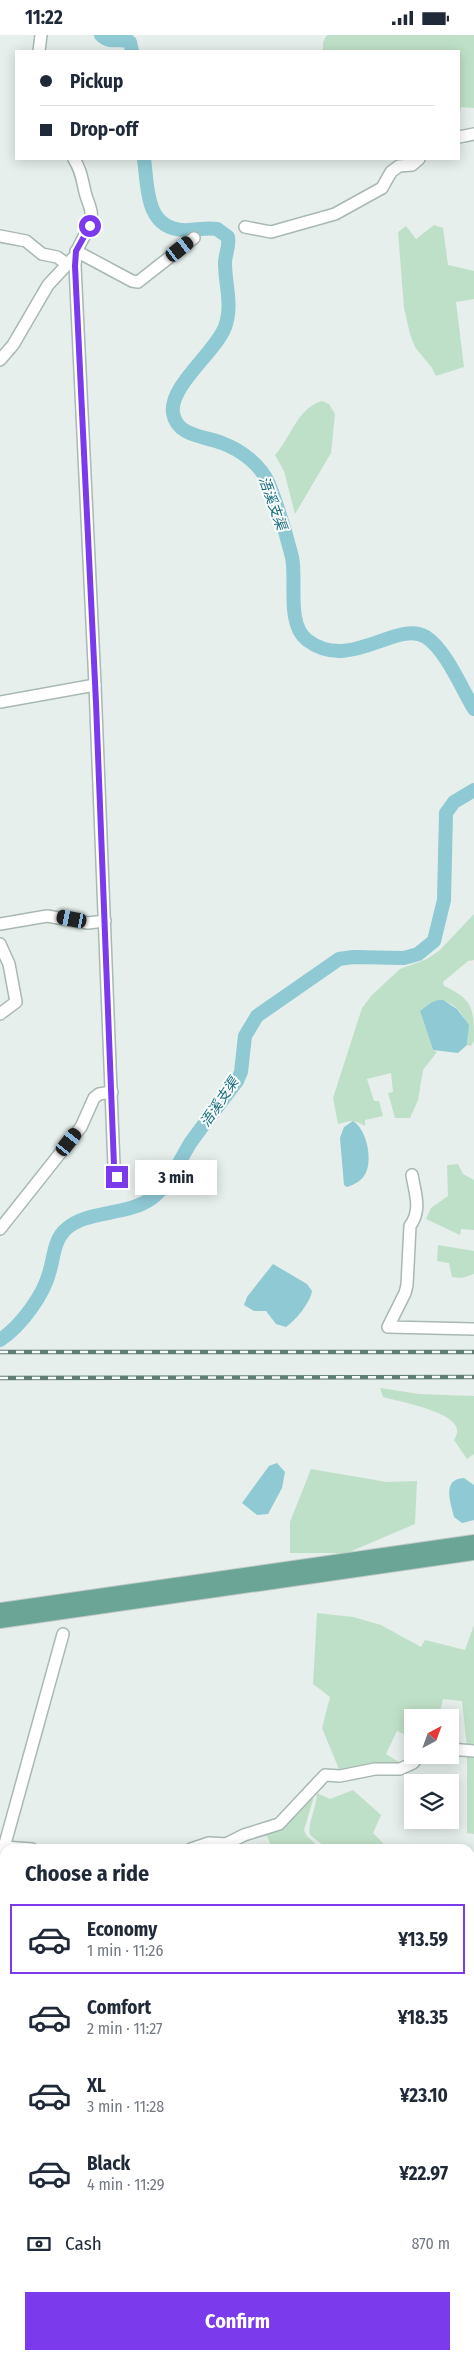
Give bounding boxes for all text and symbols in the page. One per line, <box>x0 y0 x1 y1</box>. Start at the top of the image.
text: 11:22 <box>25 6 63 29</box>
text: Pickup <box>70 70 123 93</box>
text: Drop-off <box>70 118 138 141</box>
route start <box>79 215 101 237</box>
car <box>163 234 196 264</box>
water label: 浯溪支渠 <box>255 474 291 534</box>
car <box>55 909 88 929</box>
water label: 浯溪支渠 <box>197 1073 243 1130</box>
car <box>53 1126 84 1158</box>
callout: 3 min <box>134 1159 217 1195</box>
route end <box>106 1166 128 1188</box>
text: 3 min <box>158 1168 194 1187</box>
north arrow <box>404 1709 459 1764</box>
map controls <box>404 1709 459 1829</box>
button: layers <box>404 1774 459 1829</box>
text: Choose a ride <box>25 1860 149 1887</box>
icon: car <box>27 1917 72 1962</box>
text: Economy <box>87 1918 157 1941</box>
text: ¥13.59 <box>398 1928 448 1951</box>
text: 1 min · 11:26 <box>87 1941 163 1960</box>
icon: car <box>27 1995 72 2040</box>
text: Comfort <box>87 1996 151 2019</box>
text: ¥18.35 <box>398 2006 448 2029</box>
text: 2 min · 11:27 <box>87 2019 163 2038</box>
icon: car <box>27 2073 72 2118</box>
text: XL <box>87 2074 106 2097</box>
text: ¥23.10 <box>400 2084 448 2107</box>
text: 3 min · 11:28 <box>87 2097 164 2116</box>
icon: car <box>27 2151 72 2196</box>
text: Black <box>87 2152 130 2175</box>
text: ¥22.97 <box>399 2162 448 2185</box>
text: 4 min · 11:29 <box>87 2175 165 2194</box>
icon: cash <box>25 2230 53 2258</box>
text: Cash <box>65 2232 102 2255</box>
text: 870 m <box>412 2234 450 2253</box>
button: Confirm <box>25 2292 450 2350</box>

